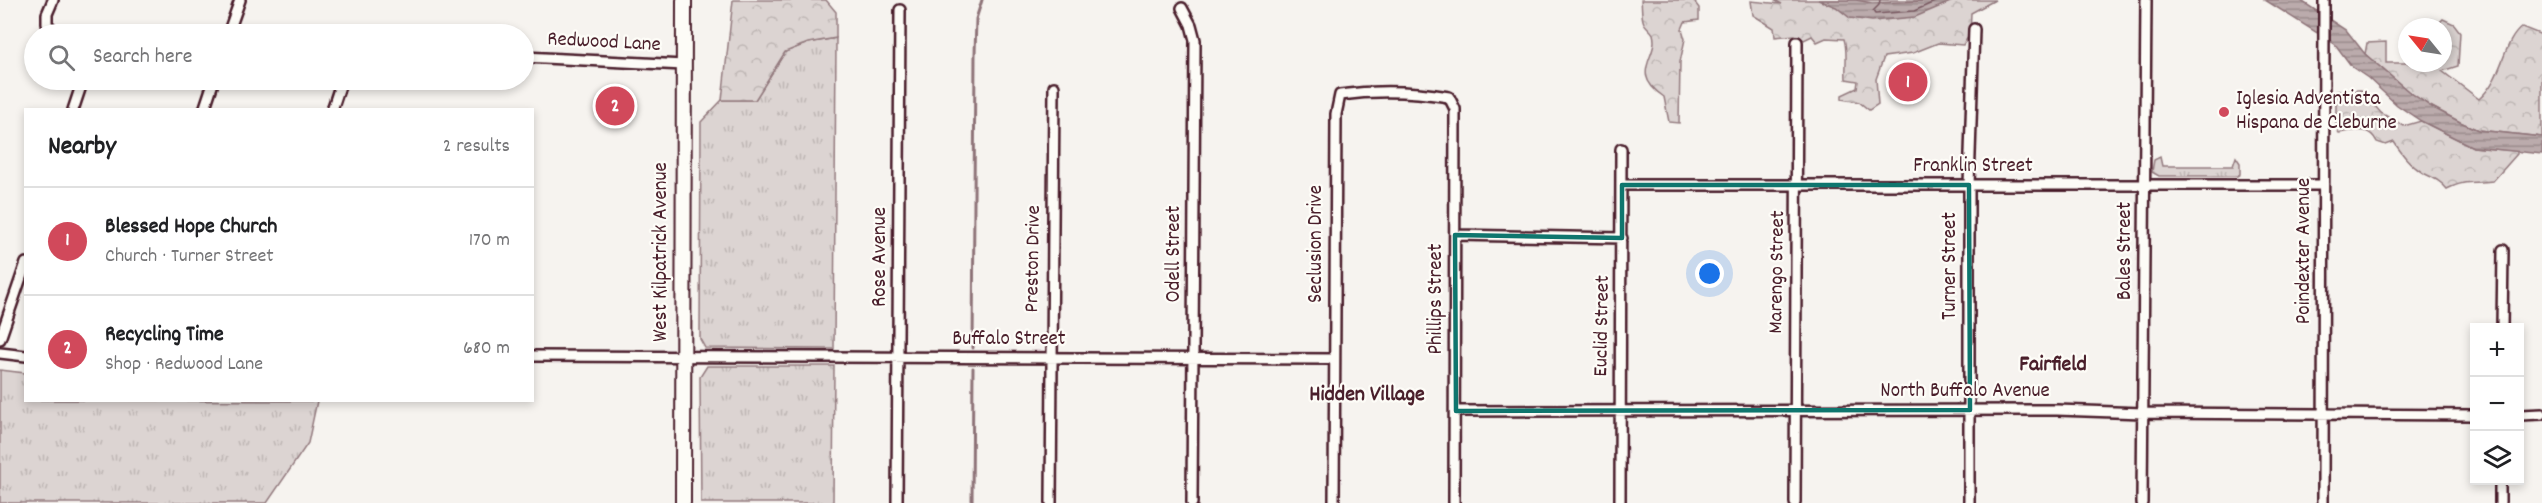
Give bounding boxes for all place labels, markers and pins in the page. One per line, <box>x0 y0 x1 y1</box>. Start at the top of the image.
pin: 1 <box>1888 60 1928 104</box>
pin: 2 <box>596 84 634 128</box>
place label: Iglesia Adventista Hispana de Cleburne <box>2236 85 2397 139</box>
marker: Iglesia Adventista Hispana de Cleburne <box>2217 105 2231 119</box>

